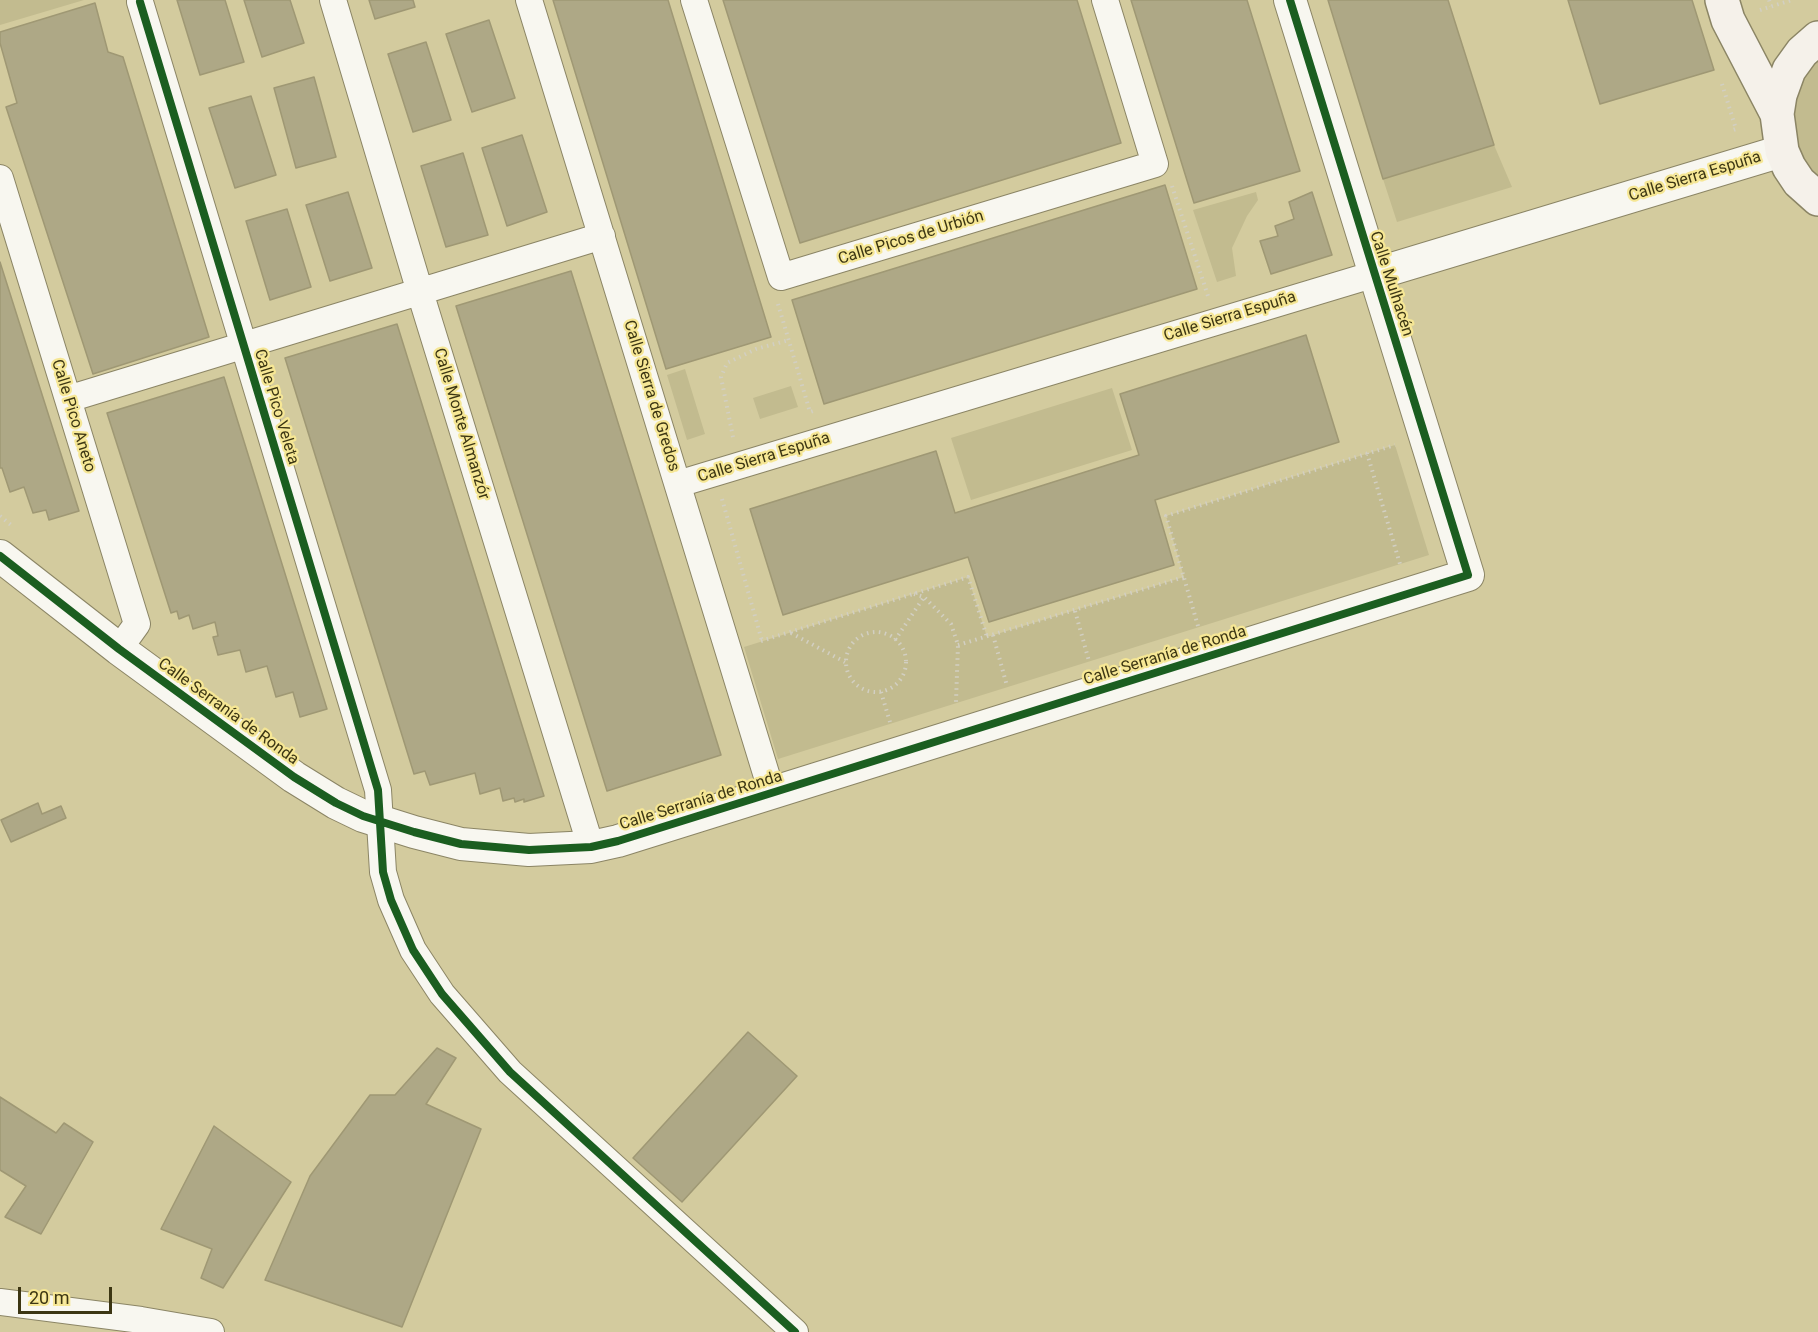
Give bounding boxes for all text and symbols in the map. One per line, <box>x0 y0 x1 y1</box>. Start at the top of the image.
street label: Calle Sierra Espuña <box>1627 148 1763 206</box>
street label: Calle Picos de Urbión <box>836 207 986 269</box>
street label: Calle Mulhacén <box>1365 229 1417 339</box>
street label: Calle Sierra Espuña <box>1162 288 1298 346</box>
street label: Calle Sierra de Gredos <box>619 318 683 474</box>
street label: Calle Monte Almanzór <box>429 346 493 502</box>
street label: Calle Pico Veleta <box>249 347 303 467</box>
street label: Calle Pico Aneto <box>47 357 99 475</box>
street label: Calle Sierra Espuña <box>696 429 832 487</box>
street label: Calle Serranía de Ronda <box>1081 622 1249 690</box>
street label: Calle Serranía de Ronda <box>154 655 302 769</box>
street label: Calle Serranía de Ronda <box>617 767 785 835</box>
scale bar <box>21 1275 116 1313</box>
text: 20 m <box>29 1287 69 1308</box>

